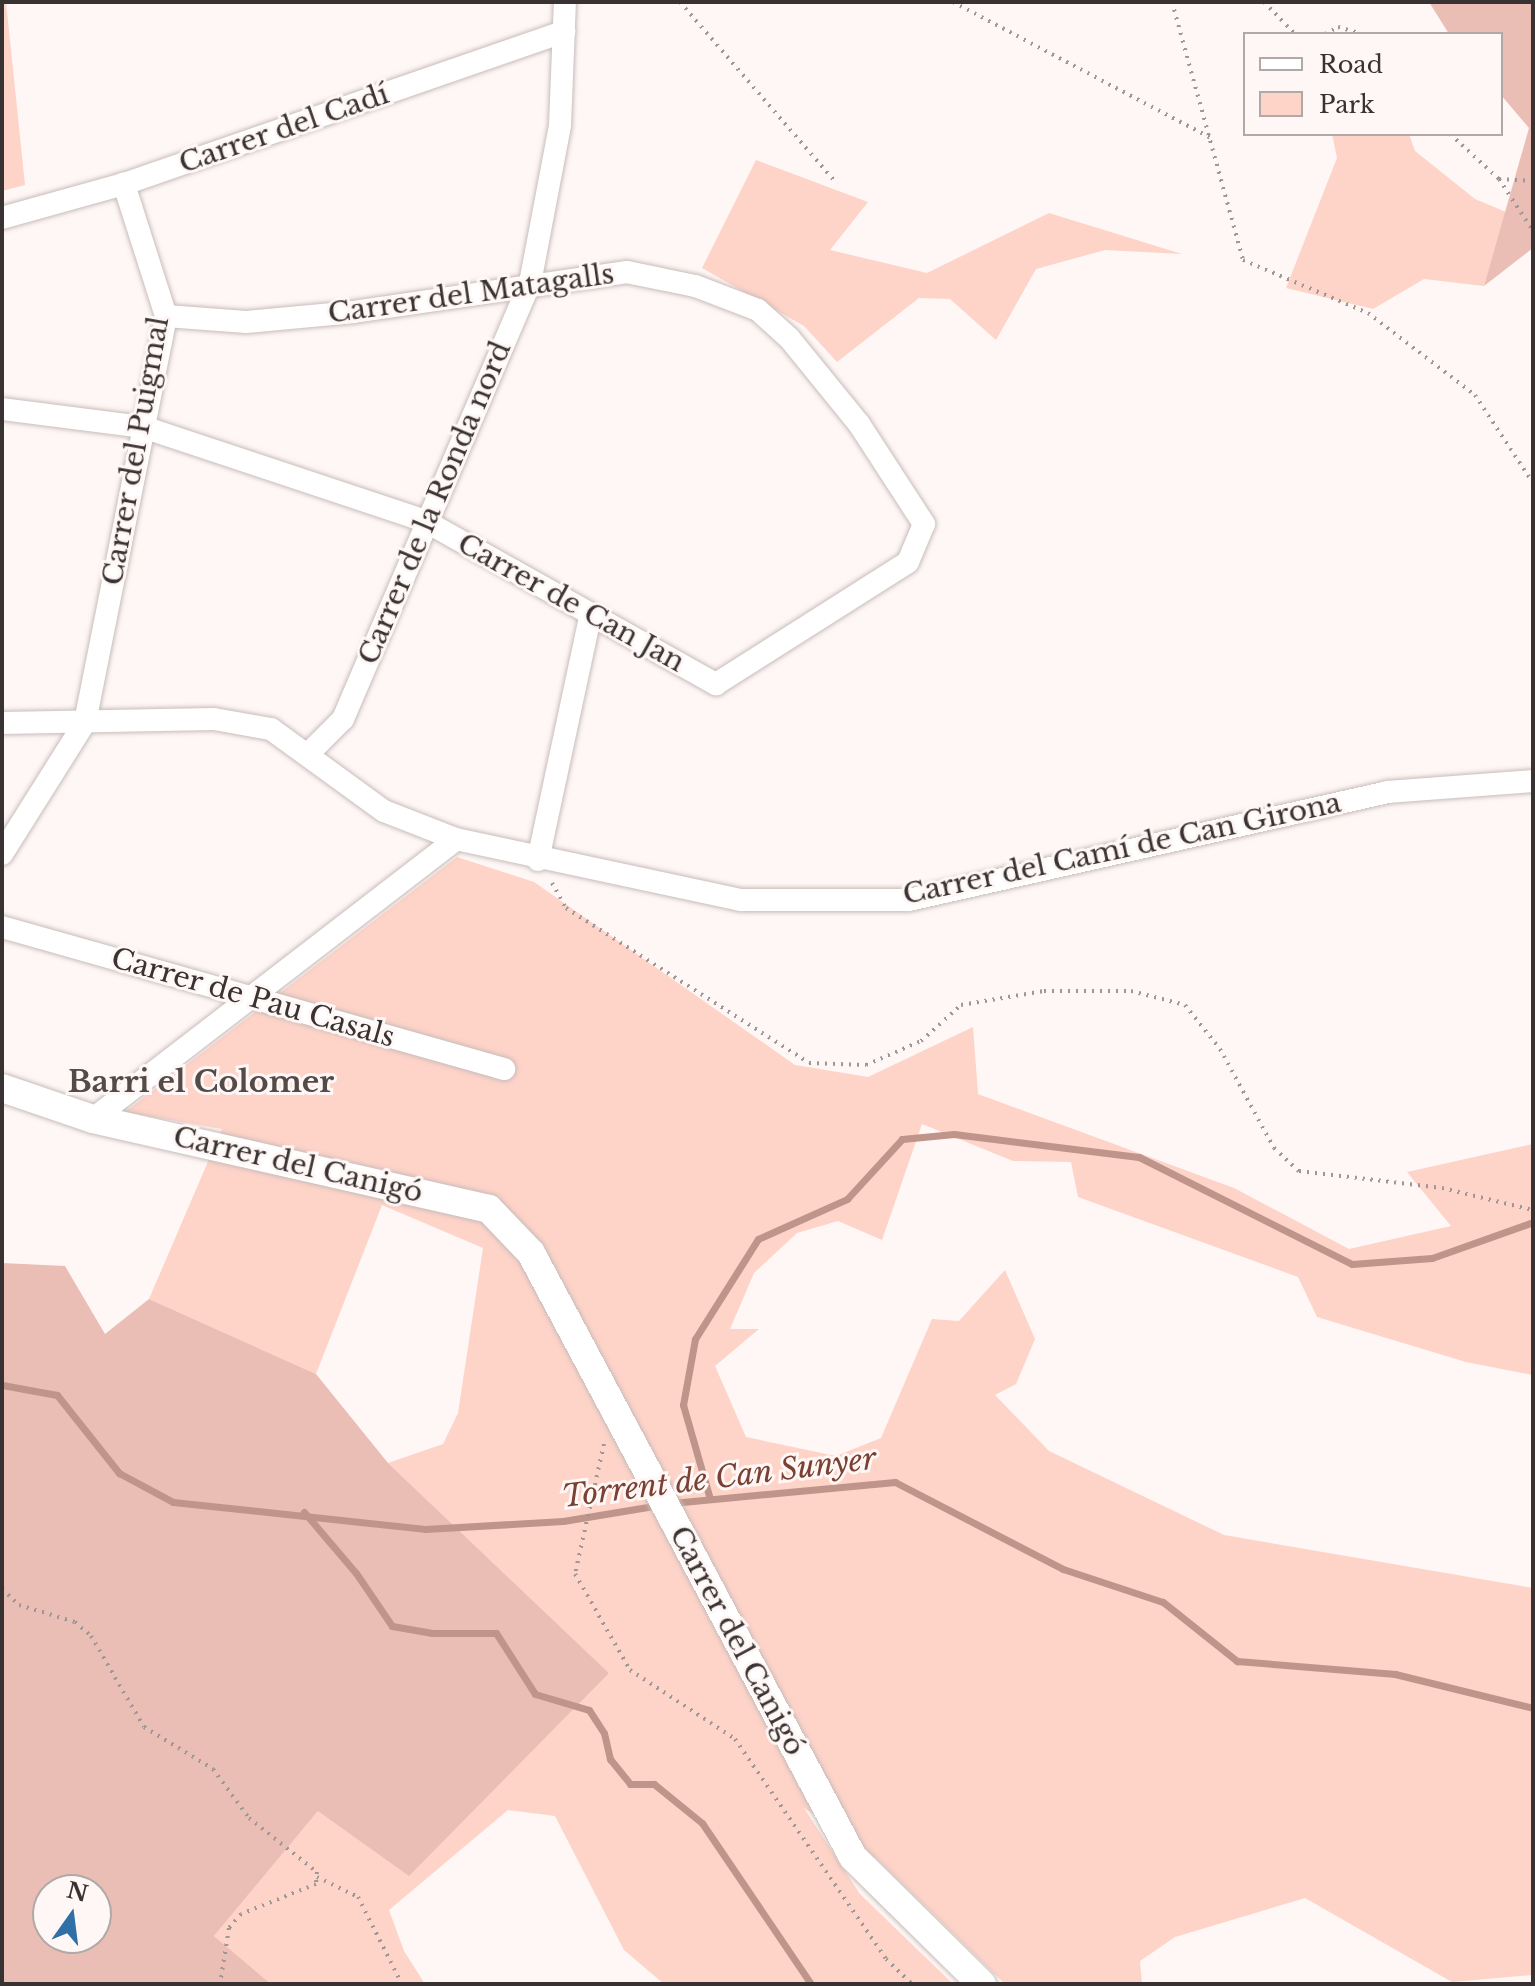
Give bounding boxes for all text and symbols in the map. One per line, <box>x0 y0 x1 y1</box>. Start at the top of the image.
legend <box>1243 32 1503 136</box>
text: Road <box>1319 50 1383 79</box>
street label: Carrer del Cadí <box>174 77 394 181</box>
text: Park <box>1319 90 1375 119</box>
street label: Carrer del Matagalls <box>325 257 617 331</box>
street label: Carrer del Puigmal <box>96 314 176 588</box>
street label: Carrer de la Ronda nord <box>351 336 519 670</box>
street label: Carrer de Can Jan <box>451 526 691 680</box>
street label: Carrer del Camí de Can Girona <box>899 786 1345 912</box>
street label: Carrer de Pau Casals <box>107 941 399 1055</box>
district label: Barri el Colomer <box>68 1064 334 1100</box>
street label: Carrer del Canigó <box>170 1120 426 1210</box>
water label: Torrent de Can Sunyer <box>559 1441 879 1515</box>
street label: Carrer del Canigó <box>662 1520 812 1762</box>
north arrow <box>32 1874 112 1954</box>
text: N <box>64 1877 91 1908</box>

